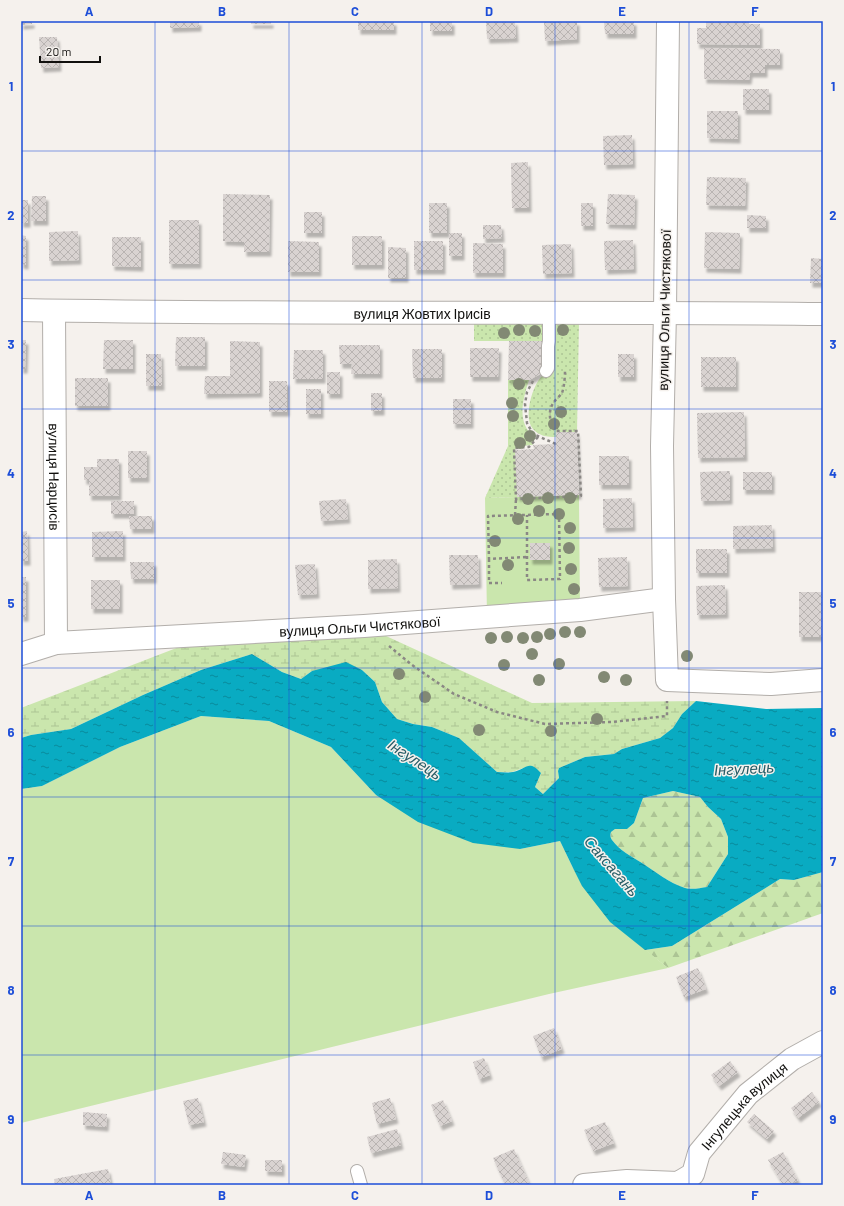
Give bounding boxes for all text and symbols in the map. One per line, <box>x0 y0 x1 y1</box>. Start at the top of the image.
text: A <box>85 3 94 19</box>
text: B <box>218 3 226 19</box>
text: C <box>351 3 359 19</box>
text: D <box>485 3 493 19</box>
text: E <box>618 3 626 19</box>
text: F <box>751 3 759 19</box>
scale bar <box>40 38 100 64</box>
text: 20 m <box>46 44 72 58</box>
text: 1 <box>9 78 13 94</box>
text: 1 <box>831 78 835 94</box>
text: 2 <box>7 207 15 223</box>
text: 2 <box>829 207 837 223</box>
street label: вулиця Ольги Чистякової <box>654 229 674 391</box>
street label: вулиця Жовтих Ірисів <box>353 304 491 321</box>
text: 3 <box>7 336 15 352</box>
text: 3 <box>829 336 837 352</box>
street label: вулиця Нарцисів <box>46 423 64 531</box>
text: 4 <box>7 465 15 481</box>
text: 4 <box>829 465 837 481</box>
text: 5 <box>7 595 15 611</box>
text: 5 <box>829 595 837 611</box>
street label: вулиця Ольги Чистякової <box>279 612 441 639</box>
text: 6 <box>8 724 15 740</box>
text: 6 <box>830 724 837 740</box>
water label: Інгулець <box>385 735 445 783</box>
water label: Інгулець <box>713 757 775 779</box>
water label: Саксагань <box>581 832 643 900</box>
text: 7 <box>8 853 15 869</box>
text: 7 <box>830 853 837 869</box>
text: 8 <box>7 982 15 998</box>
text: 8 <box>829 982 837 998</box>
street label: Інгулецька вулиця <box>697 1058 790 1153</box>
text: 9 <box>8 1111 15 1127</box>
text: 9 <box>830 1111 837 1127</box>
text: A <box>85 1187 94 1203</box>
text: B <box>218 1187 226 1203</box>
text: C <box>351 1187 359 1203</box>
text: D <box>485 1187 493 1203</box>
text: E <box>618 1187 626 1203</box>
text: F <box>751 1187 759 1203</box>

